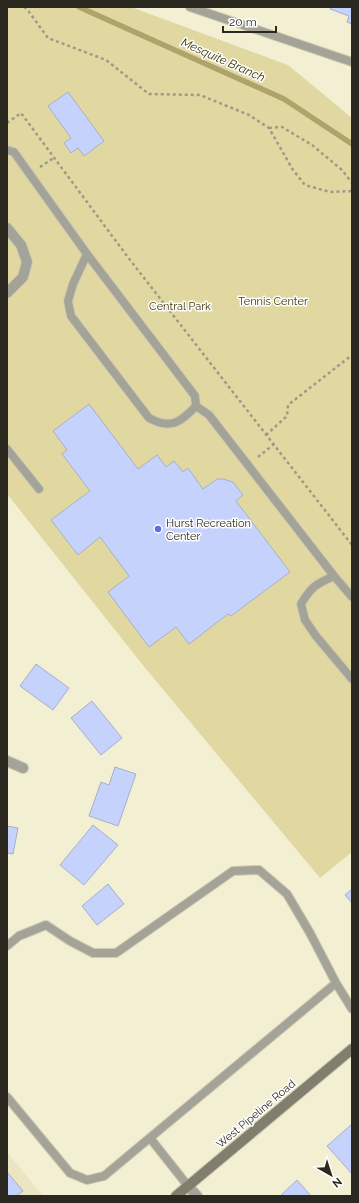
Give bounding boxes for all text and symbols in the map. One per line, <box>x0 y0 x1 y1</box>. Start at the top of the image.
scale bar <box>223 8 276 34</box>
text: 20 m <box>229 15 257 29</box>
water label: Mesquite Branch <box>179 35 267 85</box>
park label: Tennis Center <box>238 295 308 308</box>
park label: Central Park <box>149 300 211 313</box>
place label: Hurst Recreation Center <box>166 517 251 543</box>
marker: Hurst Recreation Center <box>153 524 163 534</box>
street label: West Pipeline Road <box>214 1077 298 1151</box>
north arrow <box>311 1155 351 1195</box>
text: N <box>330 1175 344 1190</box>

